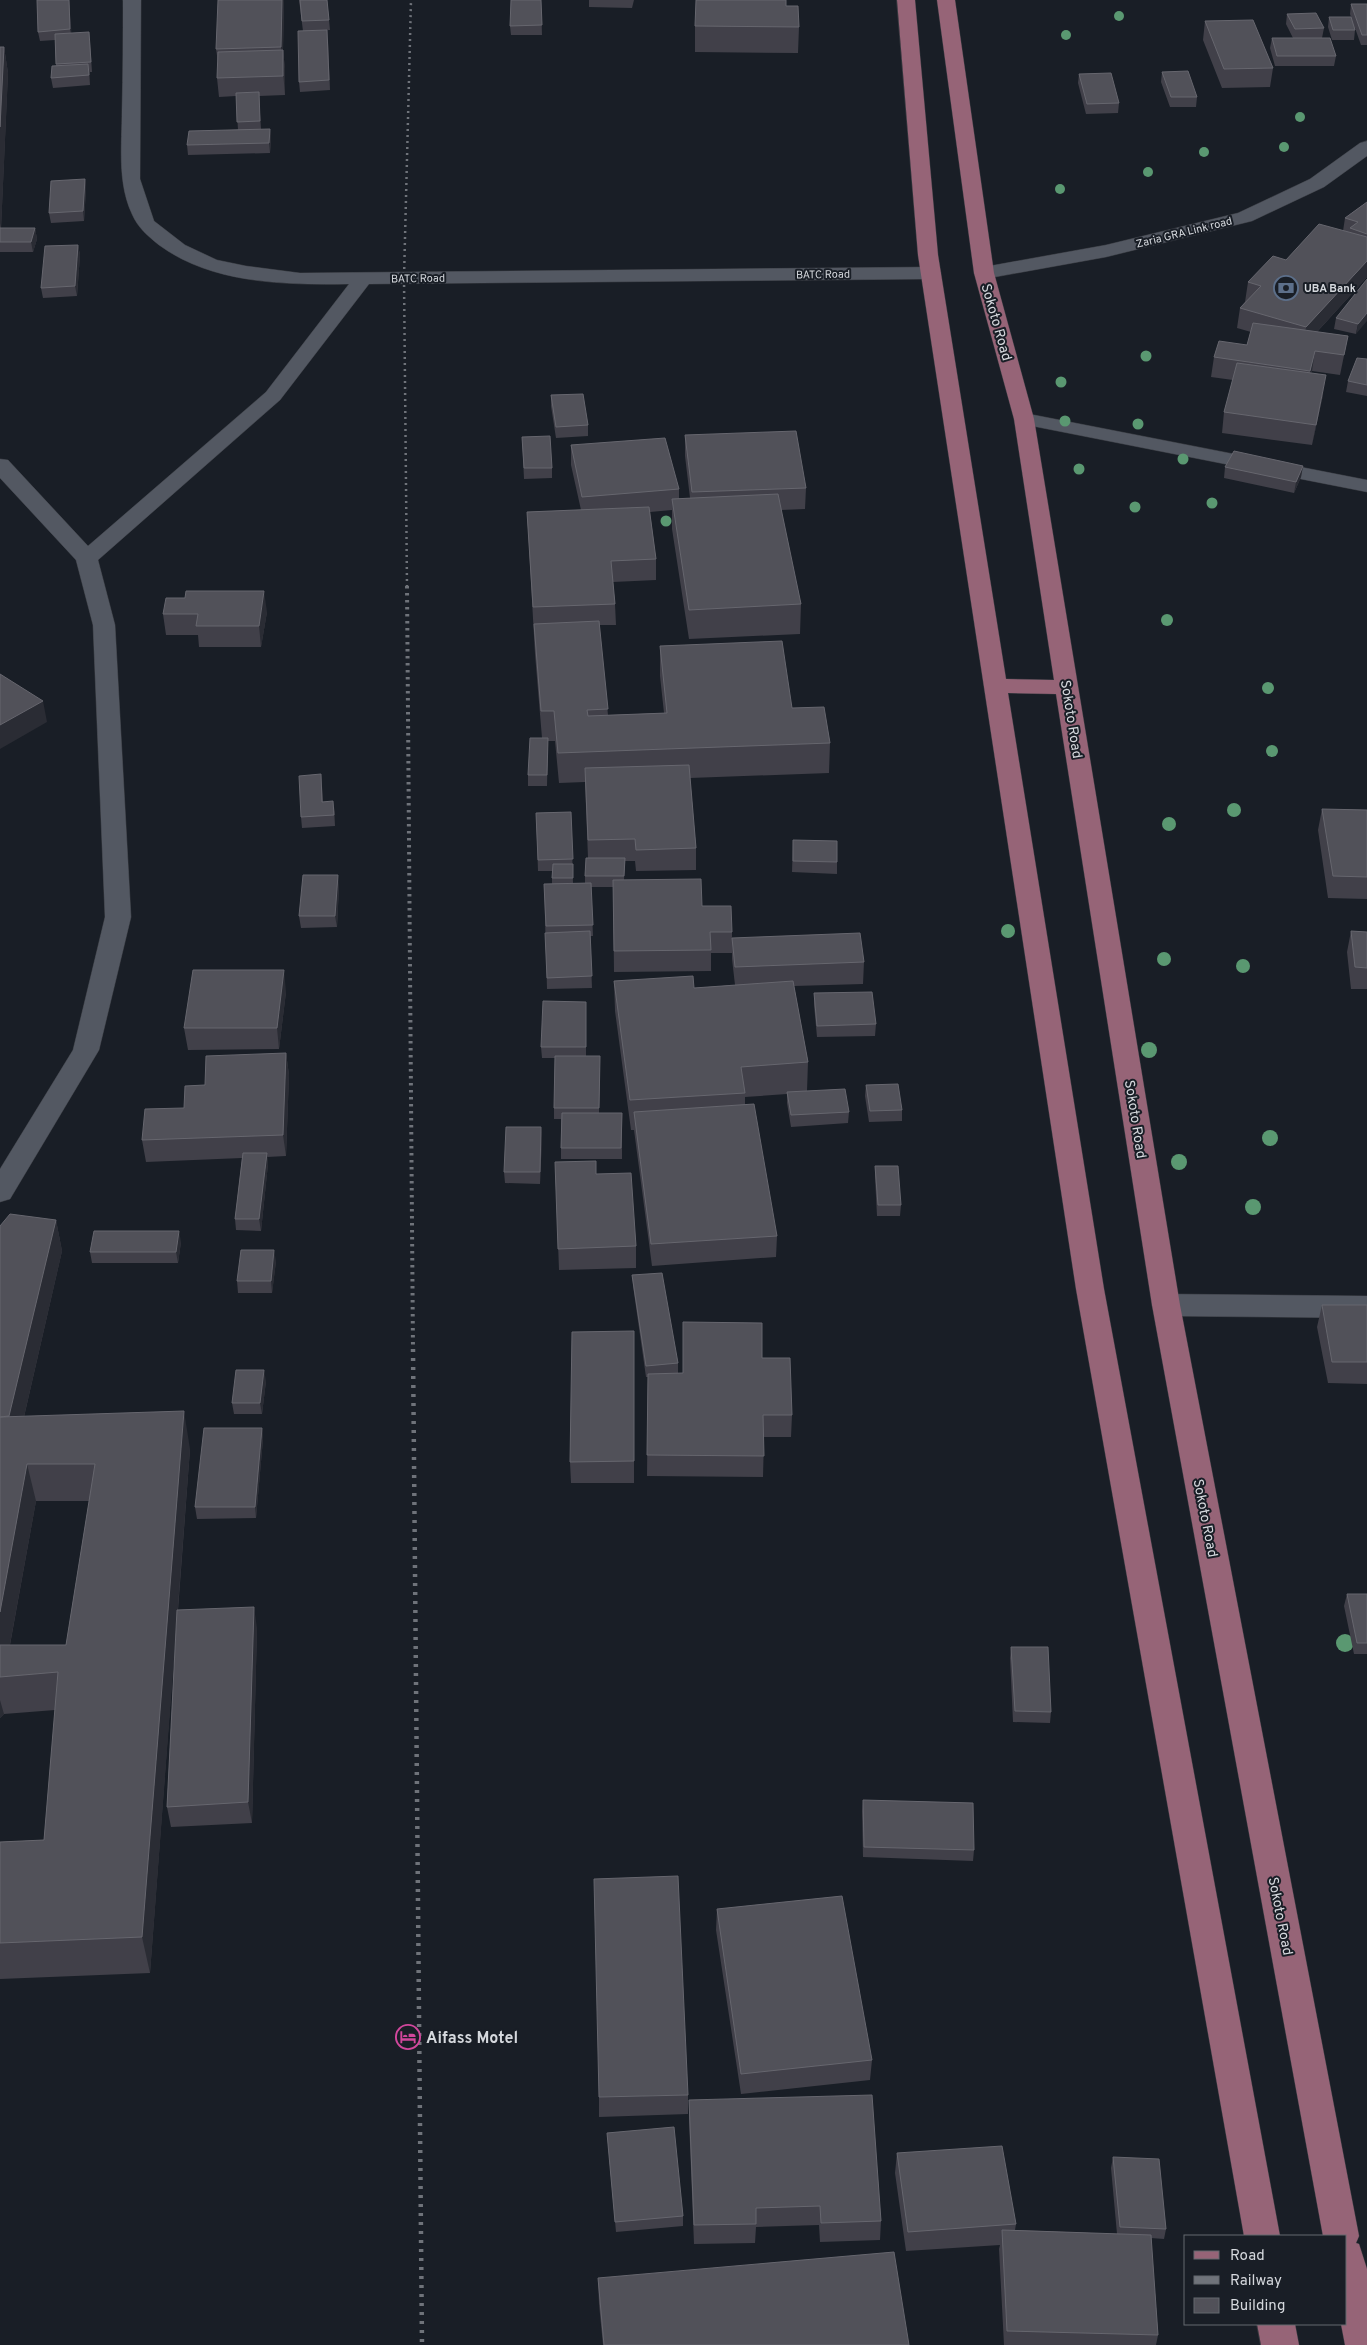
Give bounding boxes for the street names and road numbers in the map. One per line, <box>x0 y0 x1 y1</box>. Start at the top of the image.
street label: Zaria GRA Link road <box>1135 214 1234 252</box>
street label: BATC Road <box>796 268 850 282</box>
street label: BATC Road <box>391 272 445 286</box>
street label: Sokoto Road <box>976 282 1015 363</box>
street label: Sokoto Road <box>1056 679 1085 760</box>
street label: Sokoto Road <box>1120 1079 1149 1160</box>
street label: Sokoto Road <box>1189 1478 1220 1559</box>
street label: Sokoto Road <box>1264 1876 1295 1957</box>

